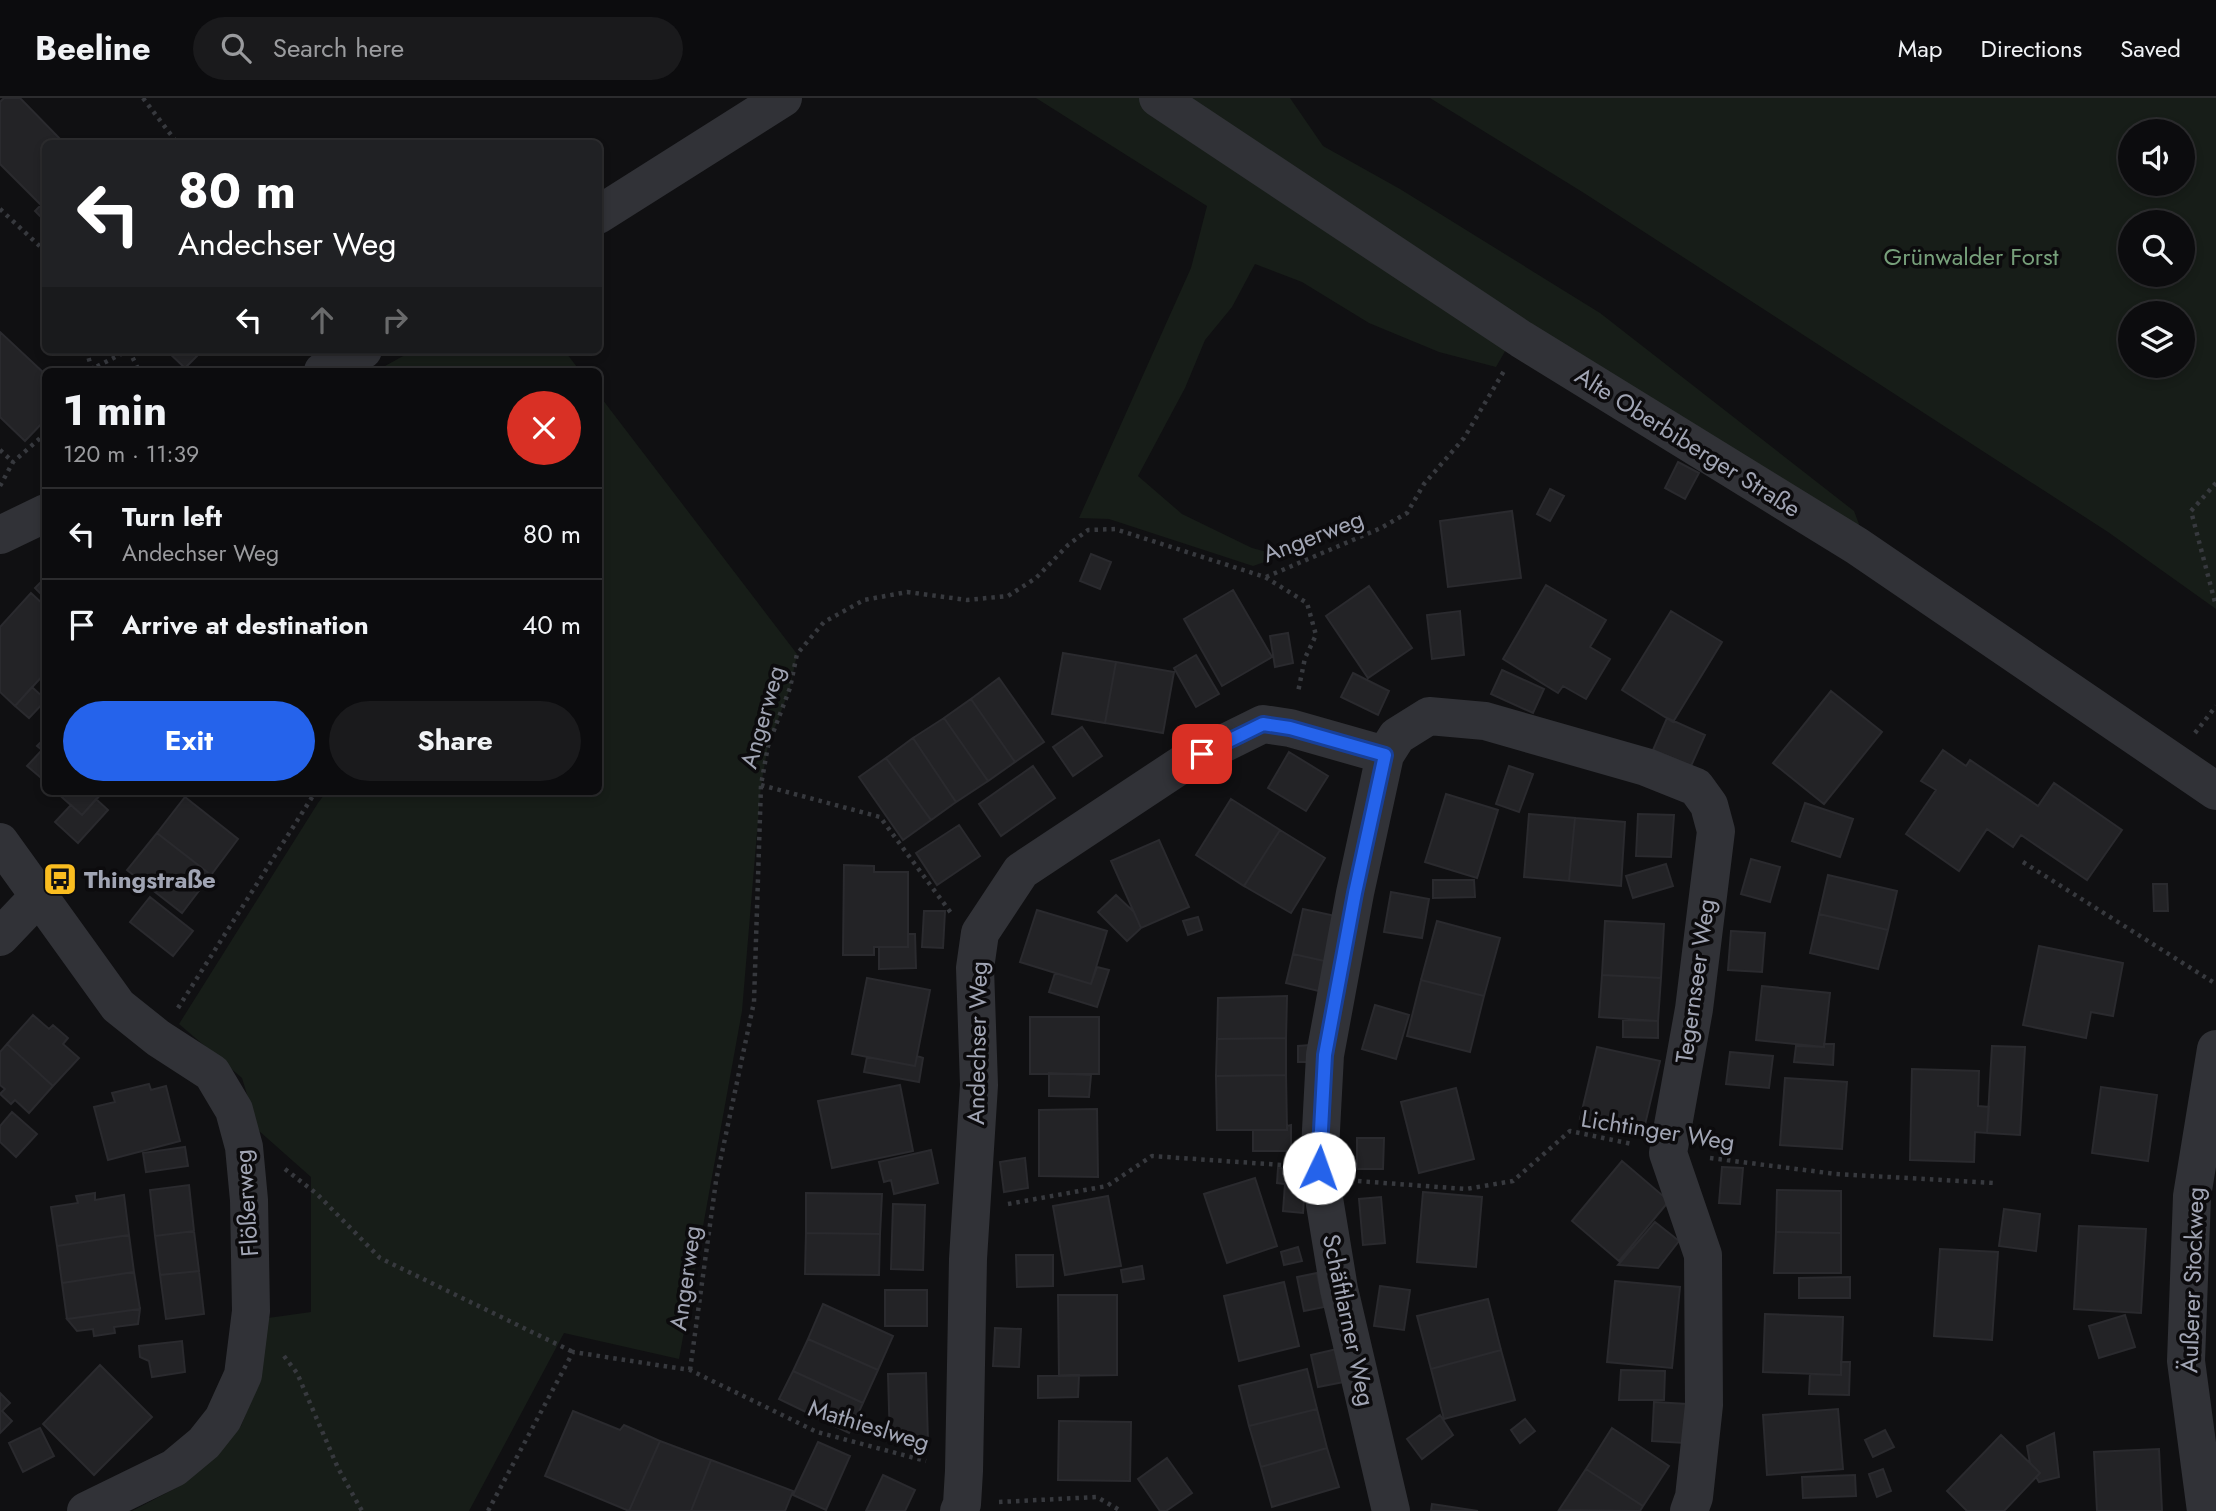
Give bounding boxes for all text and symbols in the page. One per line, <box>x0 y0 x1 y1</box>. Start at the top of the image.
search box <box>193 17 683 80</box>
text: Beeline <box>35 25 151 72</box>
icon: search <box>217 29 255 67</box>
text: Search here <box>273 29 404 67</box>
text: Map <box>1898 31 1943 66</box>
text: Directions <box>1981 31 2082 66</box>
text: Saved <box>2120 31 2181 66</box>
map controls <box>2118 119 2195 378</box>
button: sound <box>2118 119 2195 196</box>
text: 80 m <box>178 156 296 226</box>
icon: left <box>63 168 154 259</box>
button: search <box>2118 210 2195 287</box>
text: Andechser Weg <box>178 221 397 267</box>
park label: Grünwalder Forst <box>1884 239 2059 274</box>
icon: left <box>230 301 268 339</box>
icon: ahead <box>303 301 341 339</box>
icon: right <box>376 301 414 339</box>
button: layers <box>2118 301 2195 378</box>
street label: Alte Oberbiberger Straße <box>1569 358 1807 526</box>
text: 1 min <box>63 380 167 441</box>
button: close <box>507 391 581 465</box>
text: 120 m · 11:39 <box>63 437 199 471</box>
text: Turn left <box>122 498 222 536</box>
street label: Angerweg <box>1258 501 1368 571</box>
icon: left <box>63 515 101 553</box>
text: 80 m <box>523 515 581 553</box>
text: Andechser Weg <box>122 536 279 570</box>
icon: arrive <box>63 606 101 644</box>
text: Arrive at destination <box>122 606 369 644</box>
text: 40 m <box>522 606 581 644</box>
street label: Angerweg <box>731 661 793 773</box>
button: Exit <box>63 701 315 781</box>
button: Share <box>329 701 581 781</box>
pin <box>1172 724 1232 784</box>
icon: arrive <box>1183 735 1221 773</box>
bus stop icon: Thingstraße <box>41 860 79 898</box>
place label: Thingstraße <box>84 862 216 897</box>
street label: Tegernseer Weg <box>1666 897 1724 1065</box>
street label: Andechser Weg <box>958 961 996 1125</box>
street label: Lichtinger Weg <box>1579 1101 1737 1159</box>
position arrow <box>1282 1131 1356 1205</box>
street label: Flößerweg <box>225 1148 267 1258</box>
street label: Äußerer Stockweg <box>2171 1186 2213 1374</box>
street label: Angerweg <box>660 1223 710 1333</box>
street label: Schäftlarner Weg <box>1314 1231 1384 1409</box>
street label: Mathieslweg <box>804 1390 934 1460</box>

